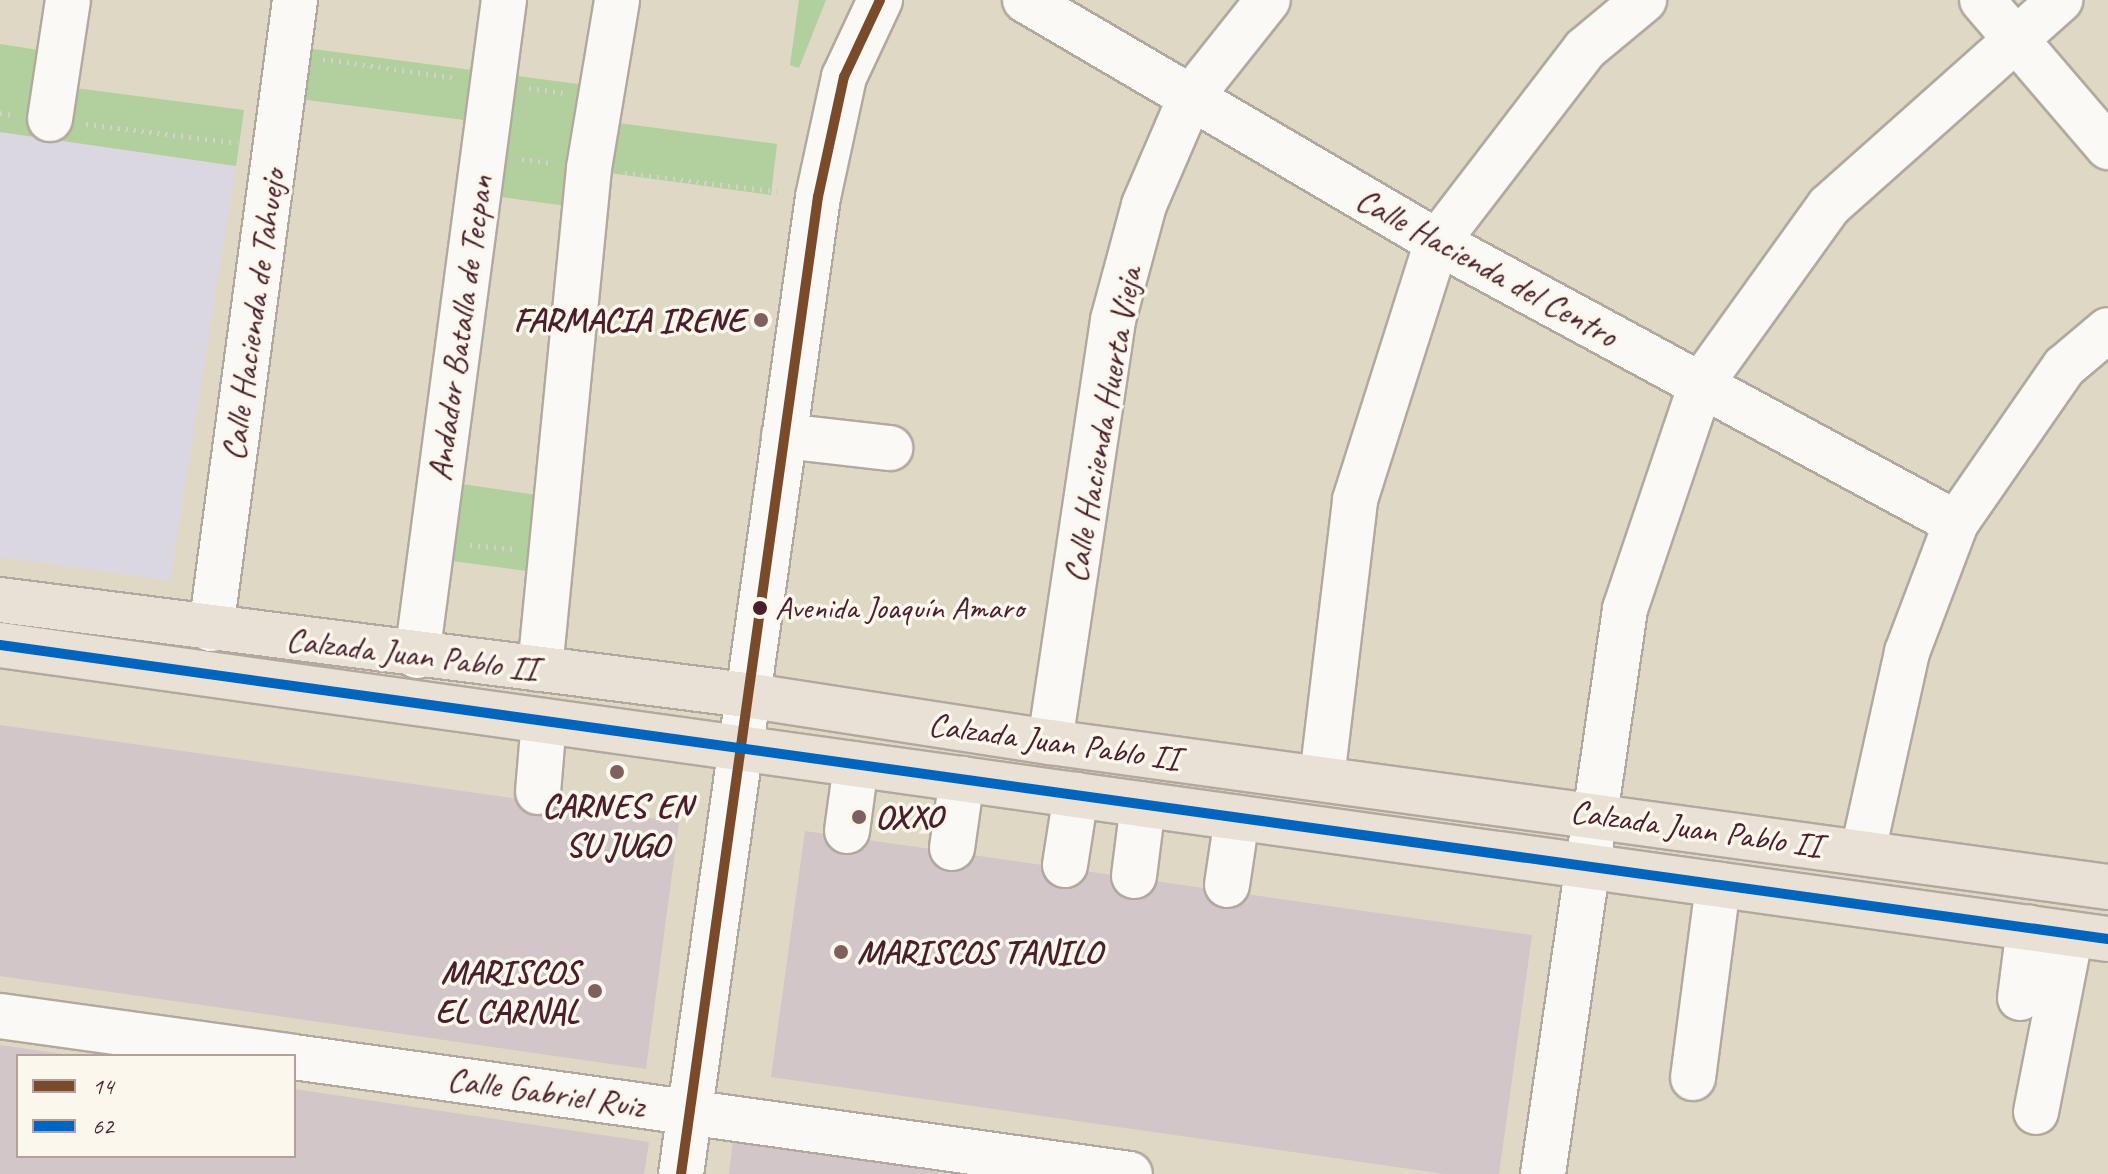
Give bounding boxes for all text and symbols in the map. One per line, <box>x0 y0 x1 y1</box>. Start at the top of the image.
street label: Calle Hacienda de Tahuejo <box>212 166 294 464</box>
street label: Andador Batalla de Tecpan <box>418 173 502 483</box>
street label: Calle Hacienda del Centro <box>1349 178 1625 356</box>
street label: Calle Hacienda Huerta Vieja <box>1054 264 1150 586</box>
place label: FARMACIA IRENE <box>510 300 745 340</box>
marker: FARMACIA IRENE <box>752 311 770 329</box>
place label: Avenida Joaquín Amaro <box>775 589 1022 627</box>
marker: Avenida Joaquín Amaro <box>752 600 768 616</box>
street label: Calzada Juan Pablo II <box>284 618 540 690</box>
street label: Calzada Juan Pablo II <box>925 703 1183 779</box>
marker: CARNES EN SU JUGO <box>608 763 626 781</box>
place label: CARNES EN SU JUGO <box>541 785 693 864</box>
street label: Calzada Juan Pablo II <box>1567 790 1825 866</box>
place label: OXXO <box>875 797 942 837</box>
marker: OXXO <box>850 808 868 826</box>
place label: MARISCOS TANILO <box>857 932 1098 972</box>
marker: MARISCOS TANILO <box>832 943 850 961</box>
place label: MARISCOS EL CARNAL <box>437 951 579 1030</box>
marker: MARISCOS EL CARNAL <box>586 982 604 1000</box>
legend <box>16 1054 296 1158</box>
street label: Calle Gabriel Ruiz <box>445 1058 647 1126</box>
text: 14 <box>92 1071 114 1101</box>
text: 62 <box>92 1111 114 1141</box>

